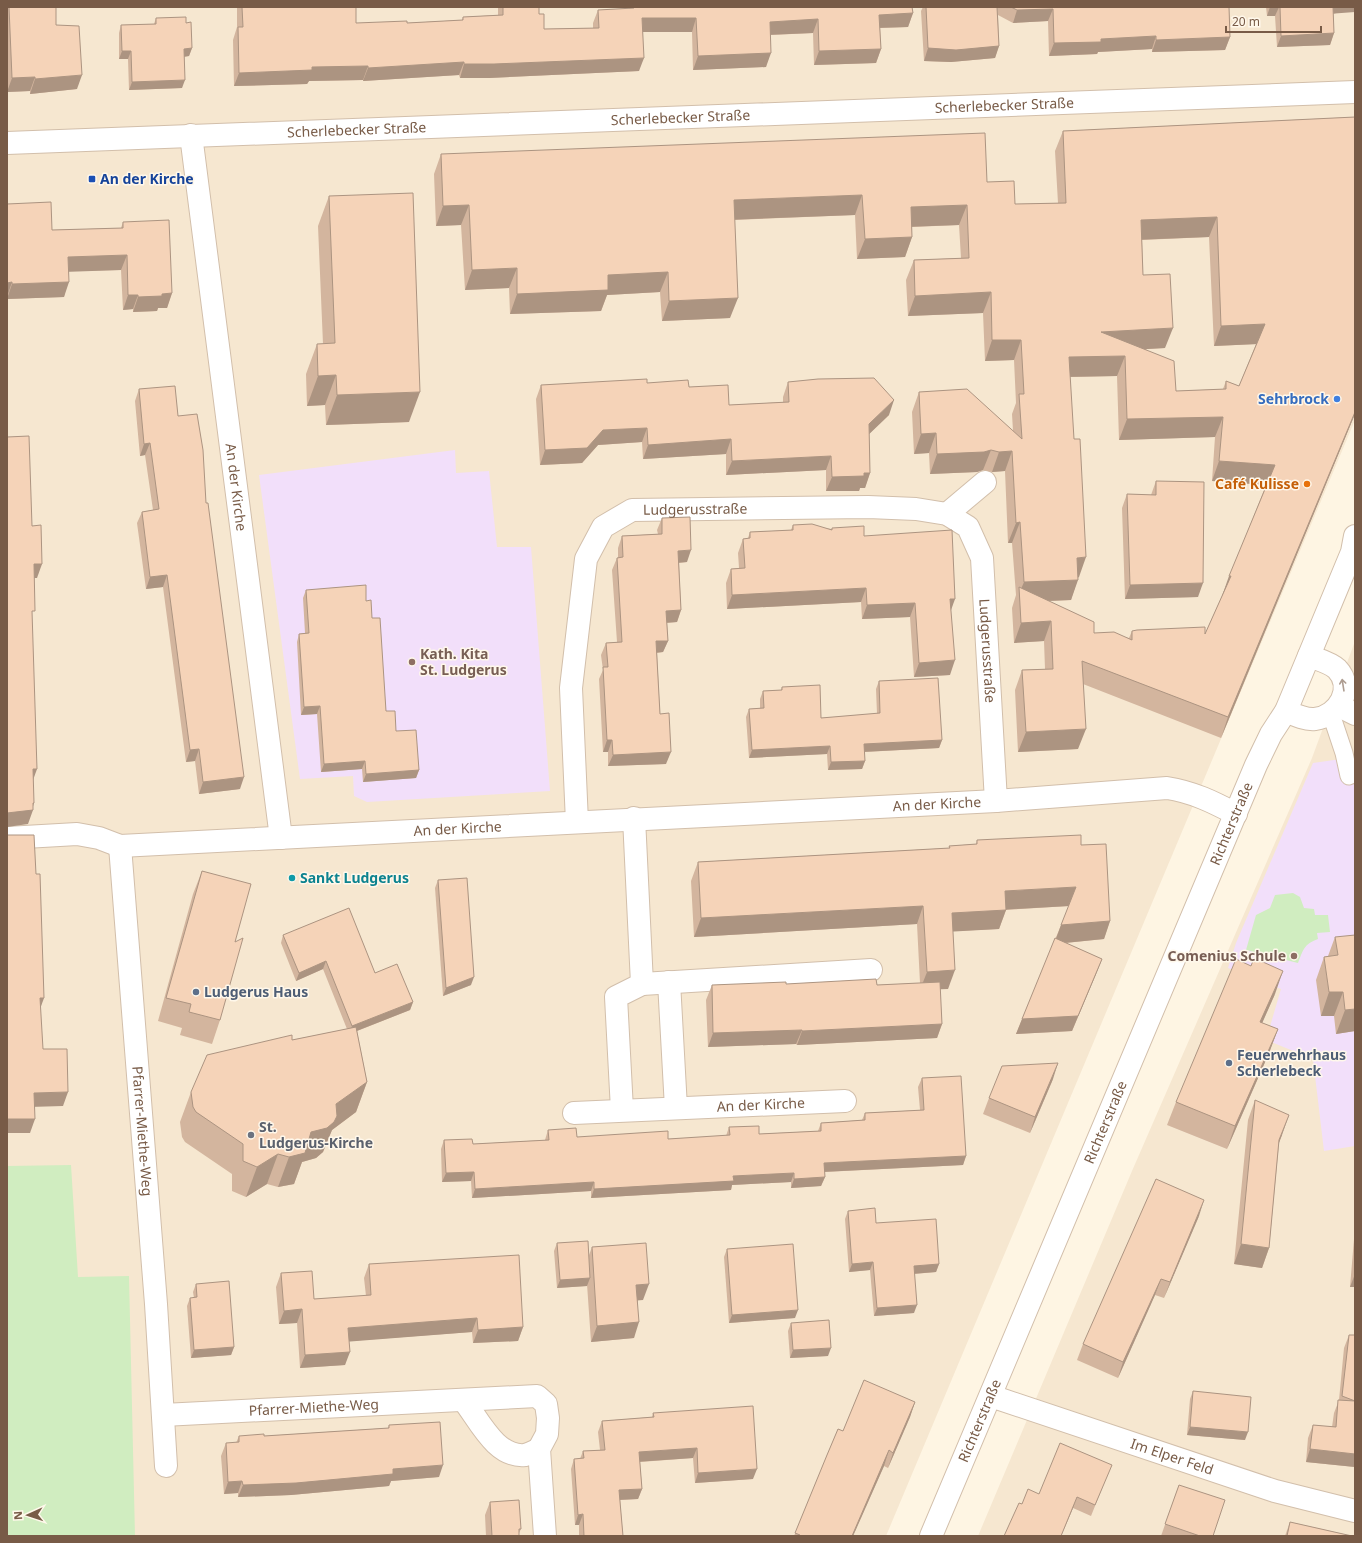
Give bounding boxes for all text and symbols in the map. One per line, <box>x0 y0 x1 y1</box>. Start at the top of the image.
scale bar <box>1226 8 1321 34</box>
text: 20 m <box>1232 13 1260 30</box>
street label: Scherlebecker Straße <box>934 93 1074 117</box>
street label: Scherlebecker Straße <box>611 105 751 129</box>
street label: Scherlebecker Straße <box>287 117 427 141</box>
place label: An der Kirche <box>100 169 194 188</box>
marker: An der Kirche <box>87 174 97 184</box>
place label: Sehrbrock <box>1258 389 1329 408</box>
marker: Sehrbrock <box>1332 394 1342 404</box>
street label: An der Kirche <box>222 442 252 532</box>
place label: Café Kulisse <box>1215 474 1299 493</box>
marker: Café Kulisse <box>1302 479 1312 489</box>
street label: Ludgerusstraße <box>643 499 747 519</box>
street label: Ludgerusstraße <box>975 598 1000 703</box>
place label: Kath. Kita St. Ludgerus <box>420 644 507 679</box>
marker: Kath. Kita St. Ludgerus <box>407 657 417 667</box>
one-way arrow <box>1339 679 1347 692</box>
street label: Richterstraße <box>1205 779 1257 868</box>
street label: An der Kirche <box>892 792 982 815</box>
street label: An der Kirche <box>413 816 502 840</box>
place label: Sankt Ludgerus <box>300 868 409 887</box>
marker: Sankt Ludgerus <box>287 873 297 883</box>
place label: Comenius Schule <box>1168 946 1286 965</box>
marker: Comenius Schule <box>1289 951 1299 961</box>
place label: Ludgerus Haus <box>204 982 308 1001</box>
marker: Ludgerus Haus <box>191 987 201 997</box>
place label: Feuerwehrhaus Scherlebeck <box>1237 1045 1346 1080</box>
marker: Feuerwehrhaus Scherlebeck <box>1224 1058 1234 1068</box>
street label: Pfarrer-Miethe-Weg <box>128 1065 157 1197</box>
street label: Richterstraße <box>1079 1078 1131 1166</box>
street label: An der Kirche <box>716 1093 805 1116</box>
place label: St. Ludgerus-Kirche <box>259 1117 373 1152</box>
marker: St. Ludgerus-Kirche <box>246 1130 256 1140</box>
street label: Richterstraße <box>953 1376 1005 1465</box>
street label: Pfarrer-Miethe-Weg <box>248 1394 379 1420</box>
street label: Im Elper Feld <box>1128 1433 1216 1479</box>
north arrow <box>8 1495 48 1535</box>
text: N <box>10 1511 25 1520</box>

